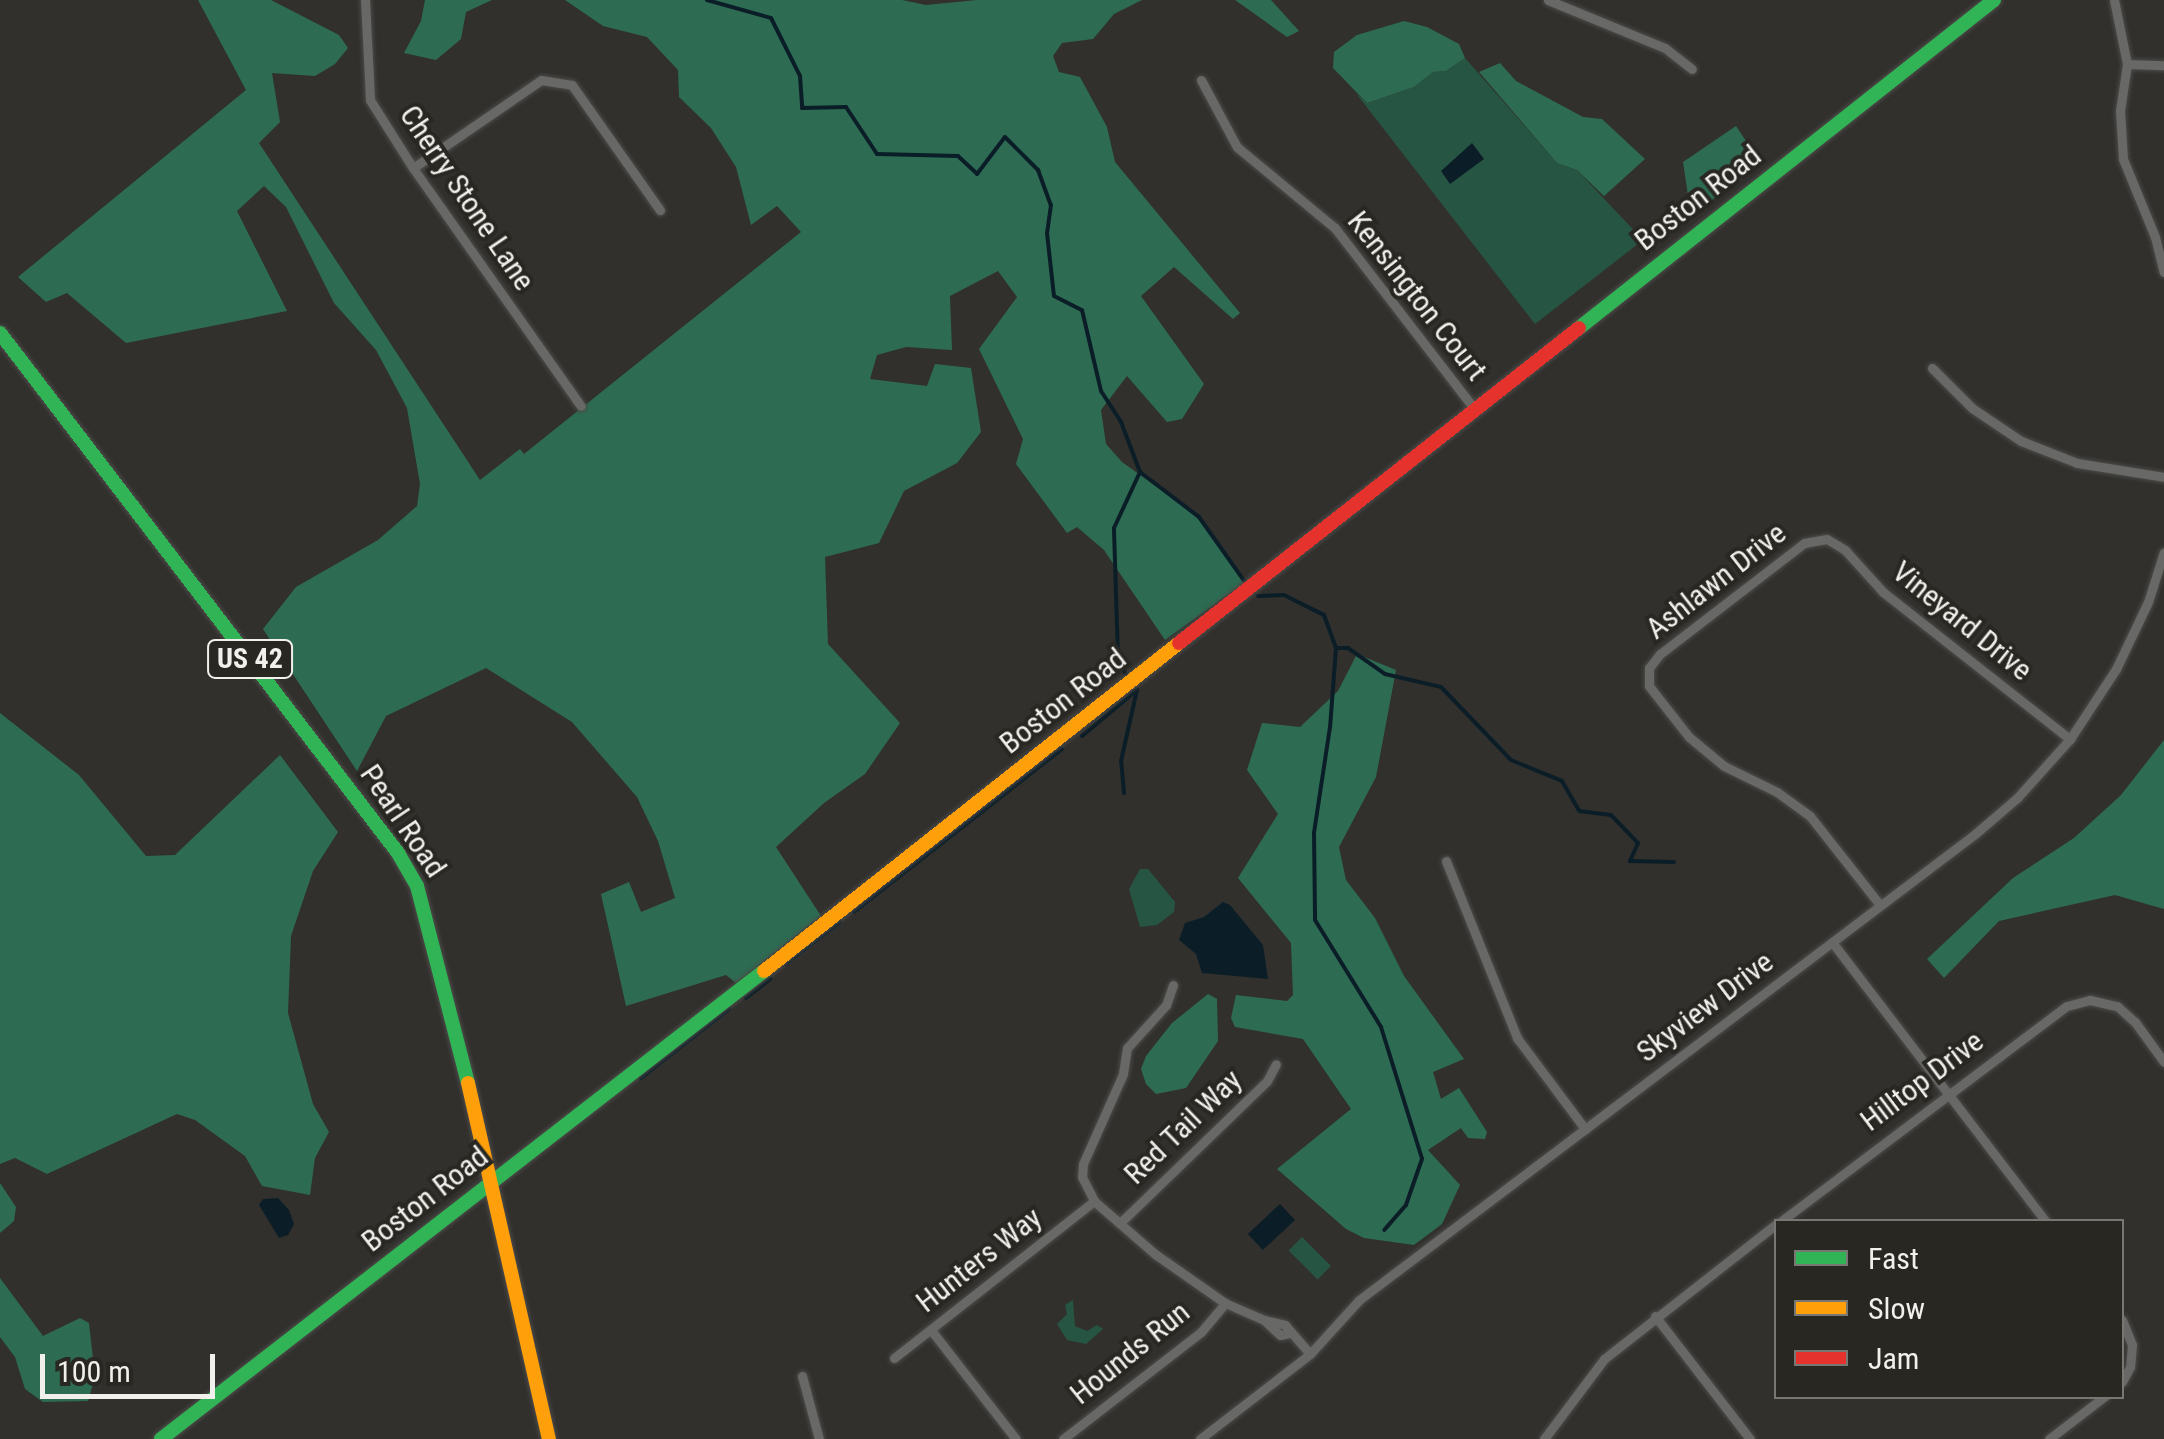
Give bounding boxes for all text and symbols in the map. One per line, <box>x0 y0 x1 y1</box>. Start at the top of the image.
street label: Cherry Stone Lane <box>392 99 542 297</box>
street label: Boston Road <box>1628 138 1768 258</box>
street label: Kensington Court <box>1340 204 1494 388</box>
street label: Ashlawn Drive <box>1639 515 1793 647</box>
street label: Vineyard Drive <box>1885 554 2039 688</box>
road number: US 42 <box>205 636 295 682</box>
street label: Boston Road <box>993 641 1133 761</box>
street label: Pearl Road <box>352 758 454 884</box>
street label: Skyview Drive <box>1630 944 1780 1070</box>
street label: Hilltop Drive <box>1853 1023 1991 1139</box>
street label: Red Tail Way <box>1117 1062 1249 1192</box>
street label: Boston Road <box>355 1139 495 1259</box>
street label: Hunters Way <box>909 1200 1049 1320</box>
legend <box>1774 1219 2124 1399</box>
text: Fast <box>1868 1241 1919 1276</box>
text: Slow <box>1868 1291 1925 1326</box>
street label: Hounds Run <box>1063 1294 1197 1412</box>
scale bar <box>45 1334 220 1396</box>
text: Jam <box>1868 1341 1919 1376</box>
text: 100 m <box>57 1354 131 1389</box>

